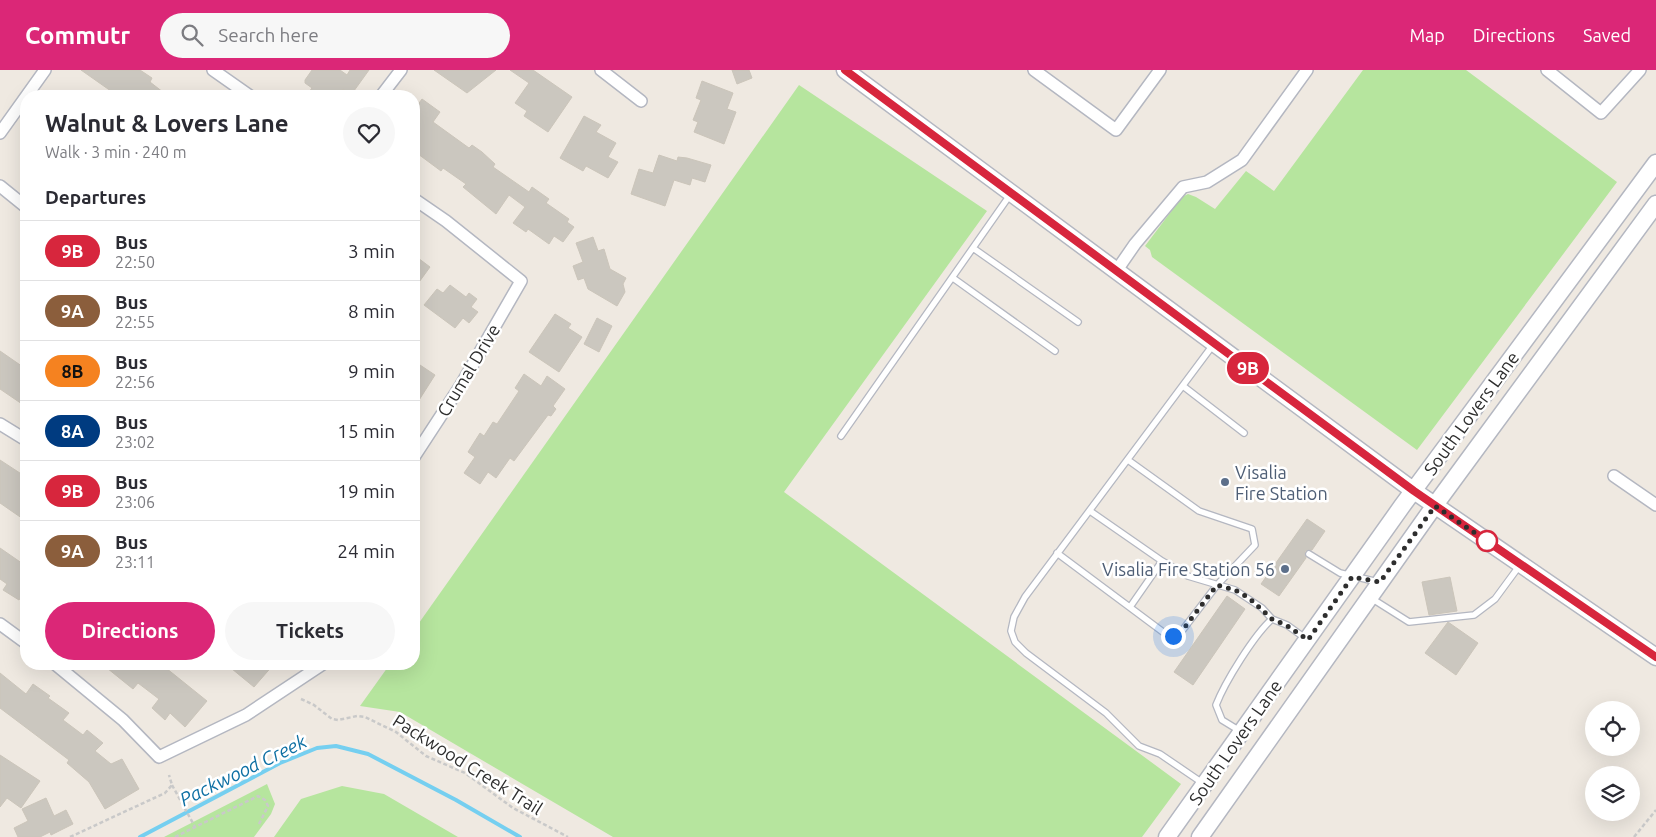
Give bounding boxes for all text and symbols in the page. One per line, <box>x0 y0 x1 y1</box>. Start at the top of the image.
search box <box>160 13 510 58</box>
icon: search <box>178 21 206 49</box>
text: Commutr <box>25 22 130 49</box>
text: Search here <box>218 24 319 46</box>
text: Map <box>1409 25 1445 45</box>
text: Directions <box>1473 25 1555 45</box>
text: Saved <box>1583 25 1631 45</box>
button: heart <box>343 107 395 159</box>
text: Walnut & Lovers Lane <box>45 110 289 137</box>
text: Walk · 3 min · 240 m <box>45 143 187 161</box>
text: Departures <box>45 186 146 208</box>
text: Bus <box>115 231 148 253</box>
text: 3 min <box>348 240 395 262</box>
text: 9B <box>61 241 84 261</box>
text: 22:50 <box>115 253 155 271</box>
text: Bus <box>115 291 148 313</box>
text: 8 min <box>348 300 395 322</box>
text: 9A <box>61 301 84 321</box>
text: 22:55 <box>115 313 155 331</box>
street label: Crumal Drive <box>433 320 503 420</box>
street label: South Lovers Lane <box>1420 347 1522 479</box>
text: Bus <box>115 351 148 373</box>
line badge: 9B <box>1226 352 1270 384</box>
text: 9B <box>1237 358 1259 378</box>
text: 9 min <box>348 360 395 382</box>
text: 8B <box>61 361 84 381</box>
text: 22:56 <box>115 373 155 391</box>
text: Bus <box>115 411 148 433</box>
text: 15 min <box>337 420 395 442</box>
text: 8A <box>61 421 84 441</box>
text: 23:02 <box>115 433 155 451</box>
place label: Visalia Fire Station <box>1235 462 1328 503</box>
text: Bus <box>115 471 148 493</box>
marker: Visalia Fire Station <box>1219 476 1231 488</box>
text: 19 min <box>337 480 395 502</box>
text: 9B <box>61 481 84 501</box>
text: 23:06 <box>115 493 155 511</box>
unlabelled marker <box>1476 530 1498 552</box>
text: Bus <box>115 531 148 553</box>
text: 24 min <box>337 540 395 562</box>
text: 9A <box>61 541 84 561</box>
text: 23:11 <box>115 553 155 571</box>
place label: Visalia Fire Station 56 <box>1102 559 1275 579</box>
marker: Visalia Fire Station 56 <box>1279 563 1291 575</box>
button: Directions <box>45 602 215 660</box>
button: Tickets <box>225 602 395 660</box>
your location <box>1161 624 1186 649</box>
street label: South Lovers Lane <box>1185 676 1285 808</box>
map controls <box>1585 701 1640 821</box>
button: locate <box>1585 701 1640 756</box>
street label: Packwood Creek Trail <box>390 710 547 818</box>
water label: Packwood Creek <box>176 730 310 810</box>
button: layers <box>1585 766 1640 821</box>

